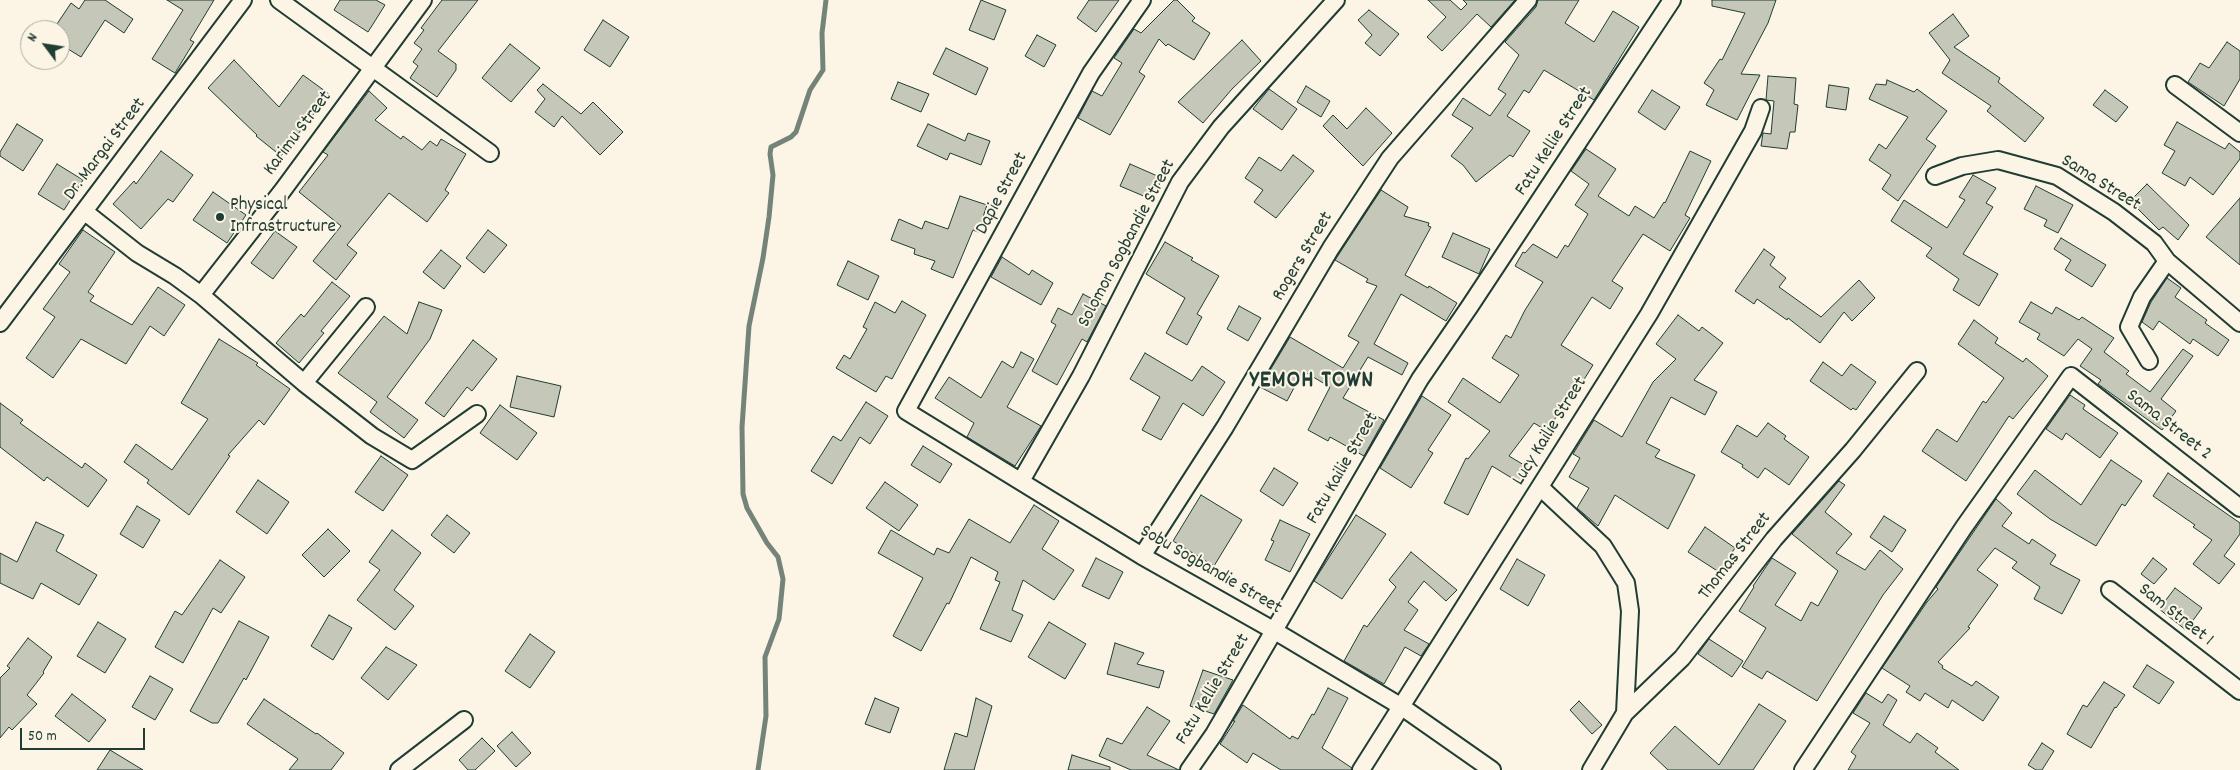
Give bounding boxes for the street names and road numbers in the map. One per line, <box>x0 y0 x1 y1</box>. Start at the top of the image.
street label: Fatu Kellie Street <box>1511 83 1599 201</box>
street label: Karimu Street <box>260 87 338 181</box>
street label: Dr. Margai Street <box>60 94 152 206</box>
street label: Dapie Street <box>972 149 1034 239</box>
street label: Sama Street <box>2056 151 2144 217</box>
street label: Solomon Sogbandie Street <box>1074 156 1182 332</box>
street label: Rogers Street <box>1268 208 1340 306</box>
street label: Lucy Kailie Street <box>1509 374 1593 490</box>
street label: Sama Street 2 <box>2121 385 2215 467</box>
street label: Fatu Kailie Street <box>1303 409 1385 529</box>
street label: Thomas Street <box>1695 509 1777 605</box>
street label: Sobu Sogbandie Street <box>1135 521 1285 621</box>
street label: Sam Street 1 <box>2133 580 2217 652</box>
street label: Fatu Kellie Street <box>1172 630 1256 750</box>

